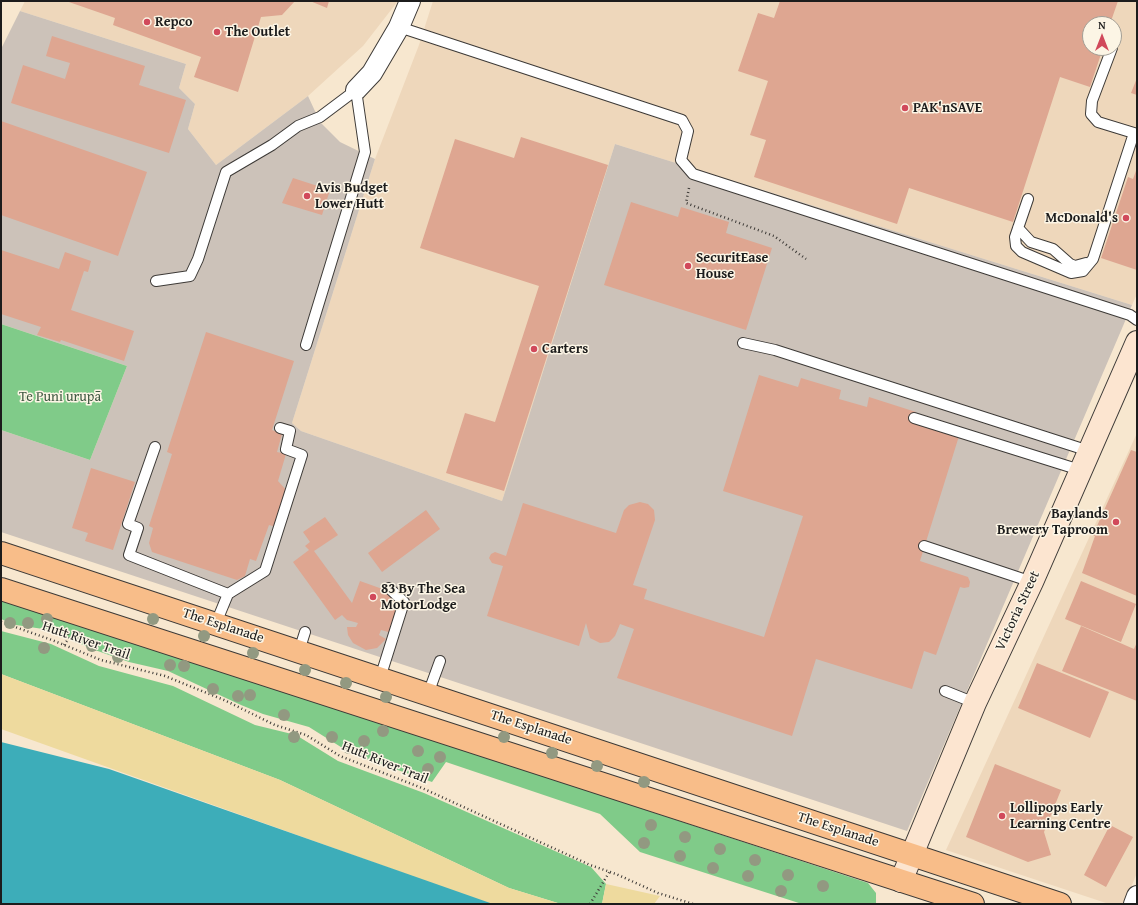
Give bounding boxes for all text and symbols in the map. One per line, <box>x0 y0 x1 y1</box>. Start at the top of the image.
place label: Repco <box>155 14 192 30</box>
north arrow <box>1082 16 1122 56</box>
marker: Repco <box>142 17 152 27</box>
text: N <box>1098 17 1106 33</box>
place label: The Outlet <box>225 24 290 40</box>
marker: The Outlet <box>212 27 222 37</box>
place label: PAK'nSAVE <box>913 100 982 116</box>
marker: PAK'nSAVE <box>900 103 910 113</box>
place label: Avis Budget Lower Hutt <box>315 180 388 212</box>
marker: Avis Budget Lower Hutt <box>302 191 312 201</box>
place label: McDonald's <box>1045 210 1118 226</box>
marker: McDonald's <box>1121 213 1131 223</box>
place label: SecuritEase House <box>696 250 768 282</box>
marker: SecuritEase House <box>683 261 693 271</box>
place label: Carters <box>542 341 588 357</box>
marker: Carters <box>529 344 539 354</box>
park label: Te Puni urupā <box>19 389 101 405</box>
place label: Baylands Brewery Taproom <box>997 506 1108 538</box>
marker: Baylands Brewery Taproom <box>1111 517 1121 527</box>
street label: Victoria Street <box>992 568 1044 654</box>
place label: 83 By The Sea MotorLodge <box>381 581 465 614</box>
marker: 83 By The Sea MotorLodge <box>368 592 378 602</box>
street label: The Esplanade <box>180 605 266 647</box>
street label: Hutt River Trail <box>40 618 132 664</box>
street label: The Esplanade <box>488 707 574 749</box>
street label: Hutt River Trail <box>339 738 431 788</box>
place label: Lollipops Early Learning Centre <box>1010 800 1111 832</box>
street label: The Esplanade <box>795 809 881 851</box>
marker: Lollipops Early Learning Centre <box>997 811 1007 821</box>

